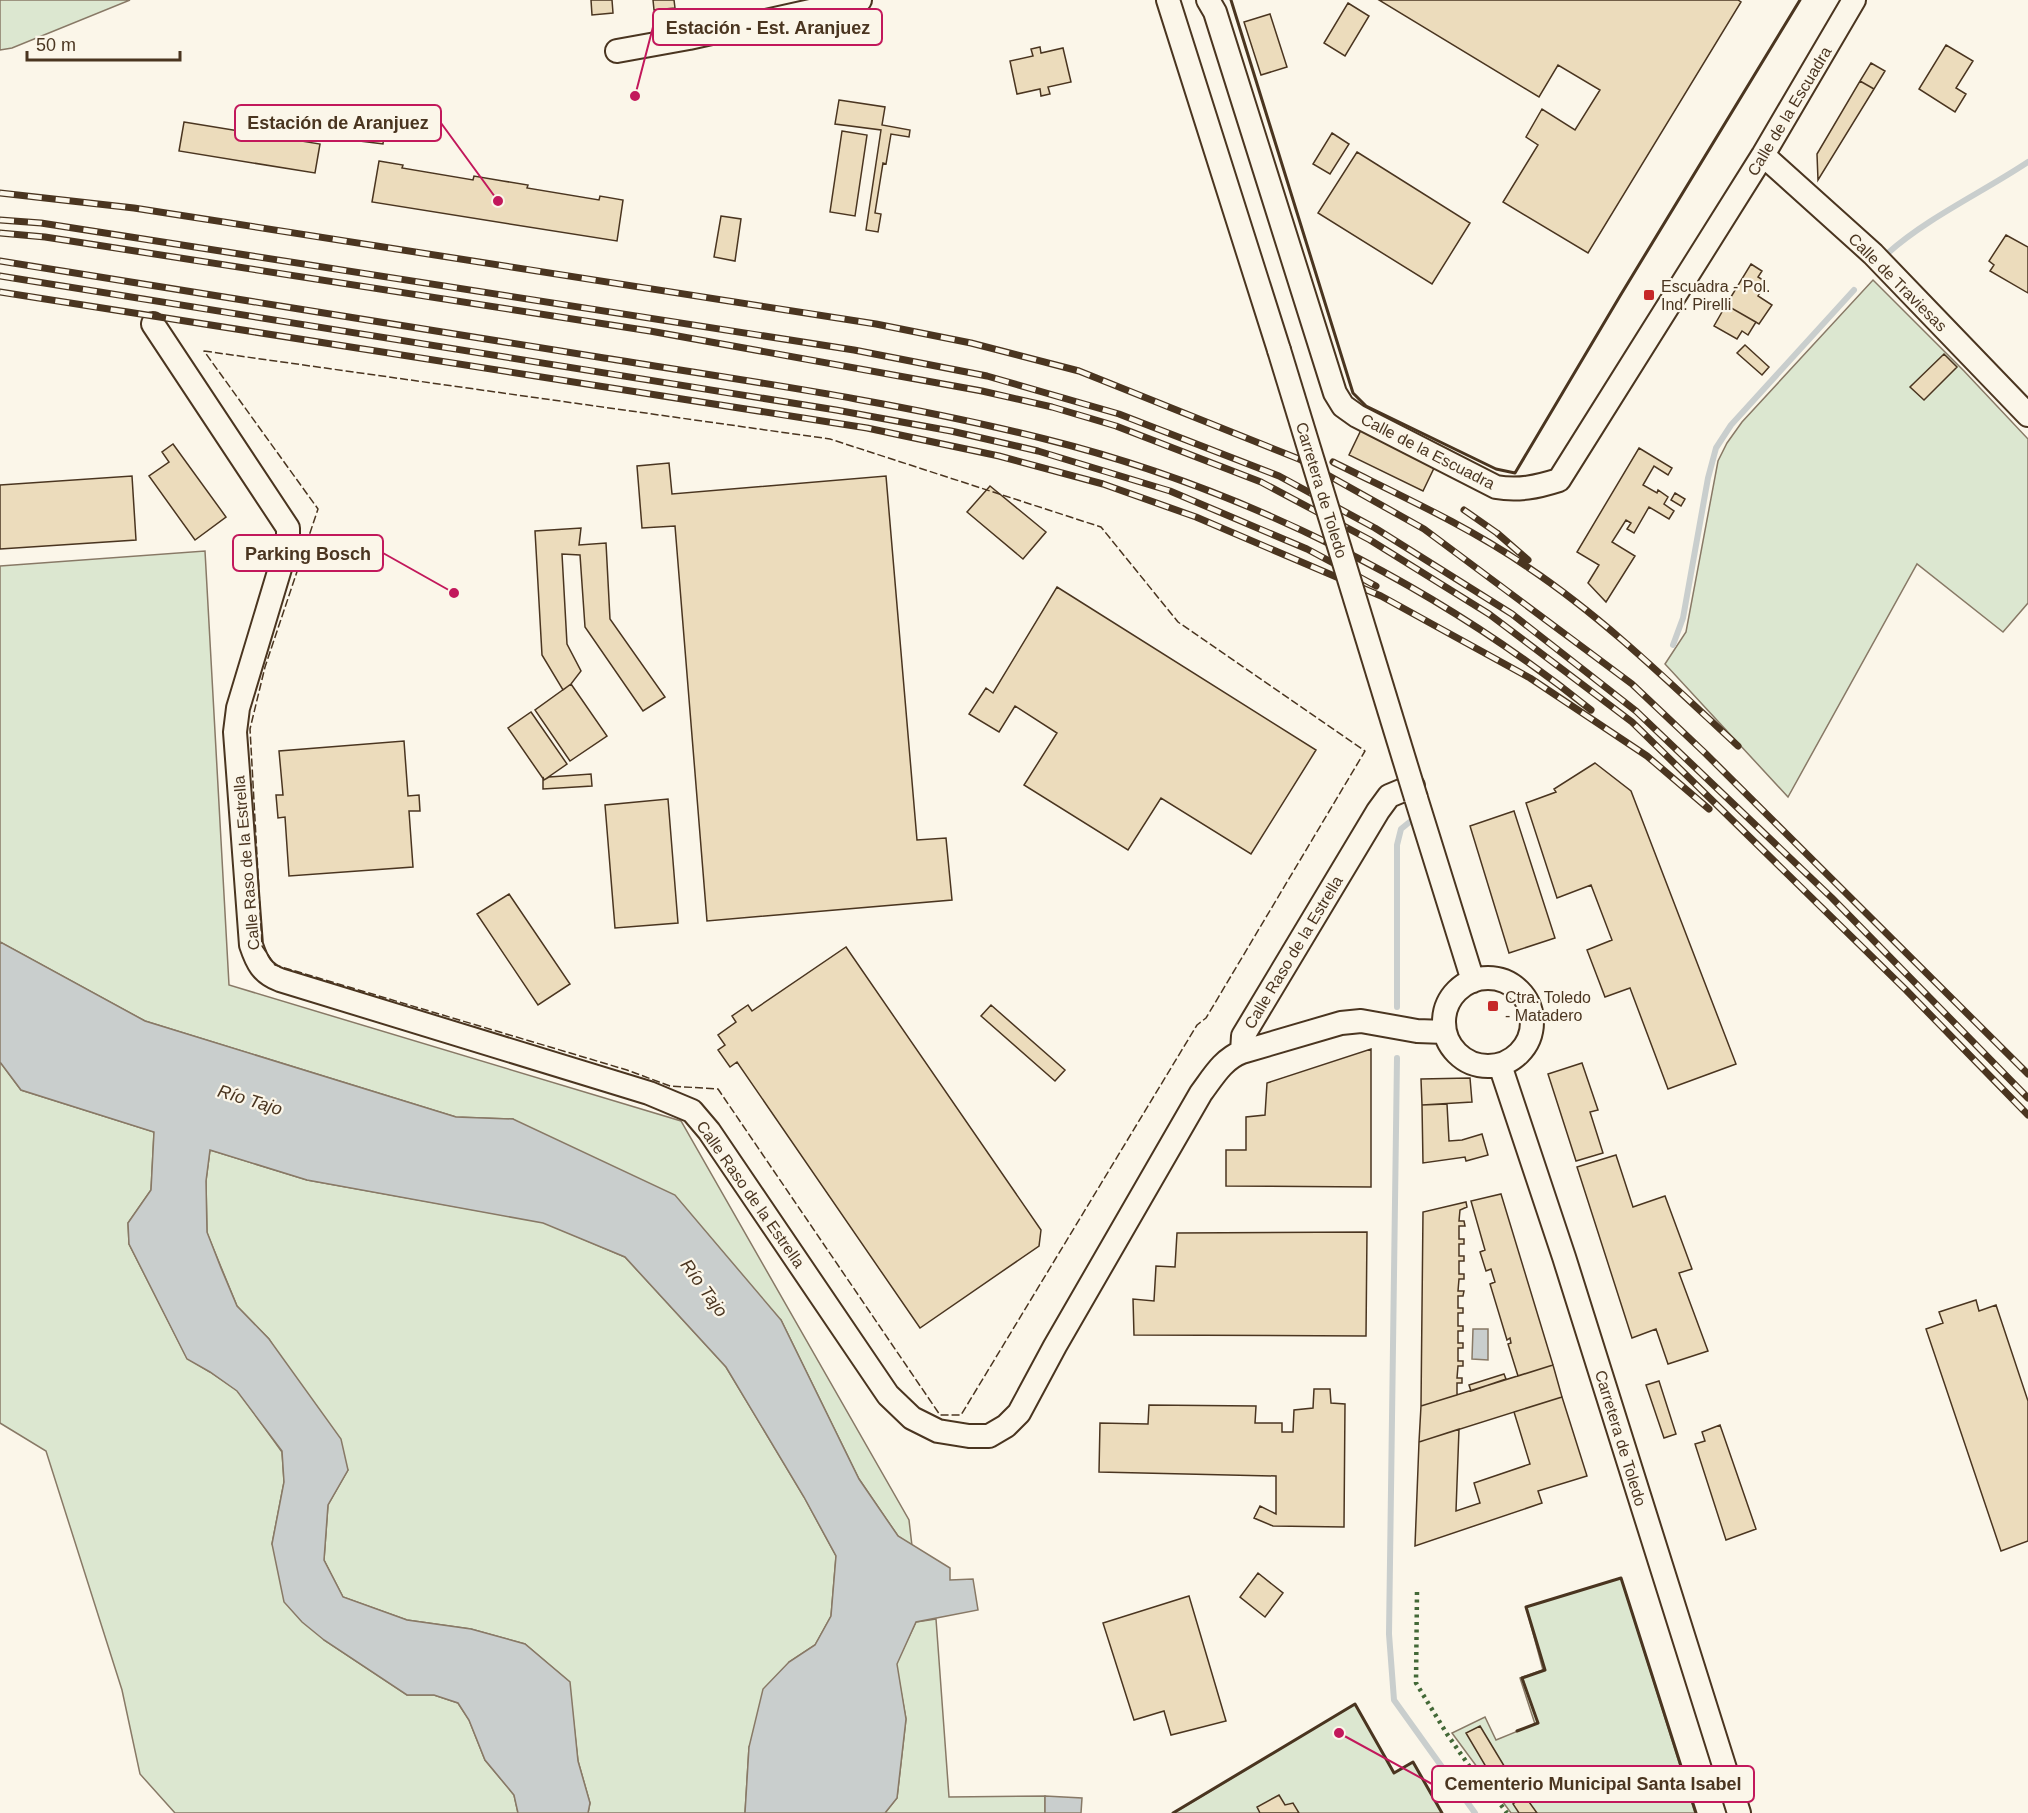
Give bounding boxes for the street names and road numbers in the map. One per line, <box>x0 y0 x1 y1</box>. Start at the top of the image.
street label: Calle de la Escuadra <box>1744 44 1835 179</box>
street label: Calle de Traviesas <box>1845 230 1950 335</box>
street label: Calle de la Escuadra <box>1358 410 1497 493</box>
street label: Carretera de Toledo <box>1293 420 1350 560</box>
street label: Calle Raso de la Estrella <box>230 775 263 951</box>
street label: Calle Raso de la Estrella <box>1241 873 1346 1032</box>
street label: Calle Raso de la Estrella <box>693 1118 808 1271</box>
street label: Carretera de Toledo <box>1592 1368 1649 1508</box>

